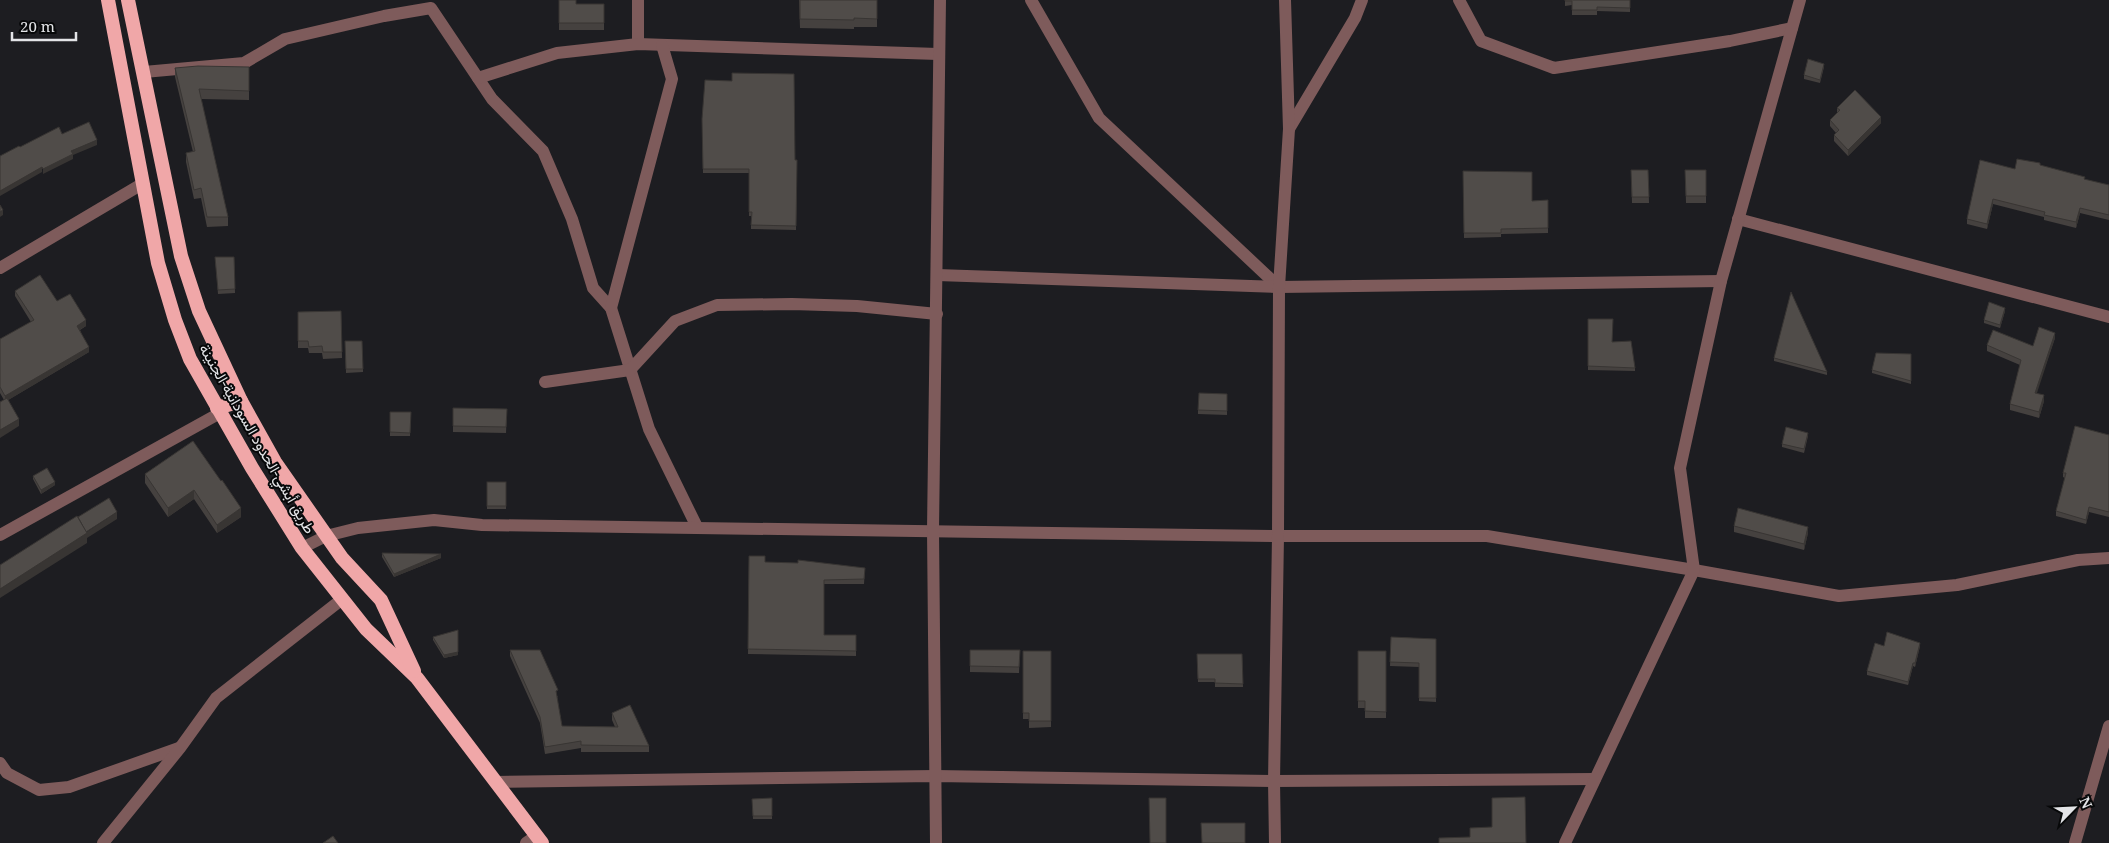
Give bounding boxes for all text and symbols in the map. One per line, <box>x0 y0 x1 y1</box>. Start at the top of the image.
scale bar <box>12 10 76 42</box>
text: 20 m <box>20 16 55 36</box>
street label: طريق أبشي-الحدود السودانية-الجنينة <box>192 340 321 539</box>
north arrow <box>2049 783 2099 833</box>
text: N <box>2075 794 2097 811</box>

